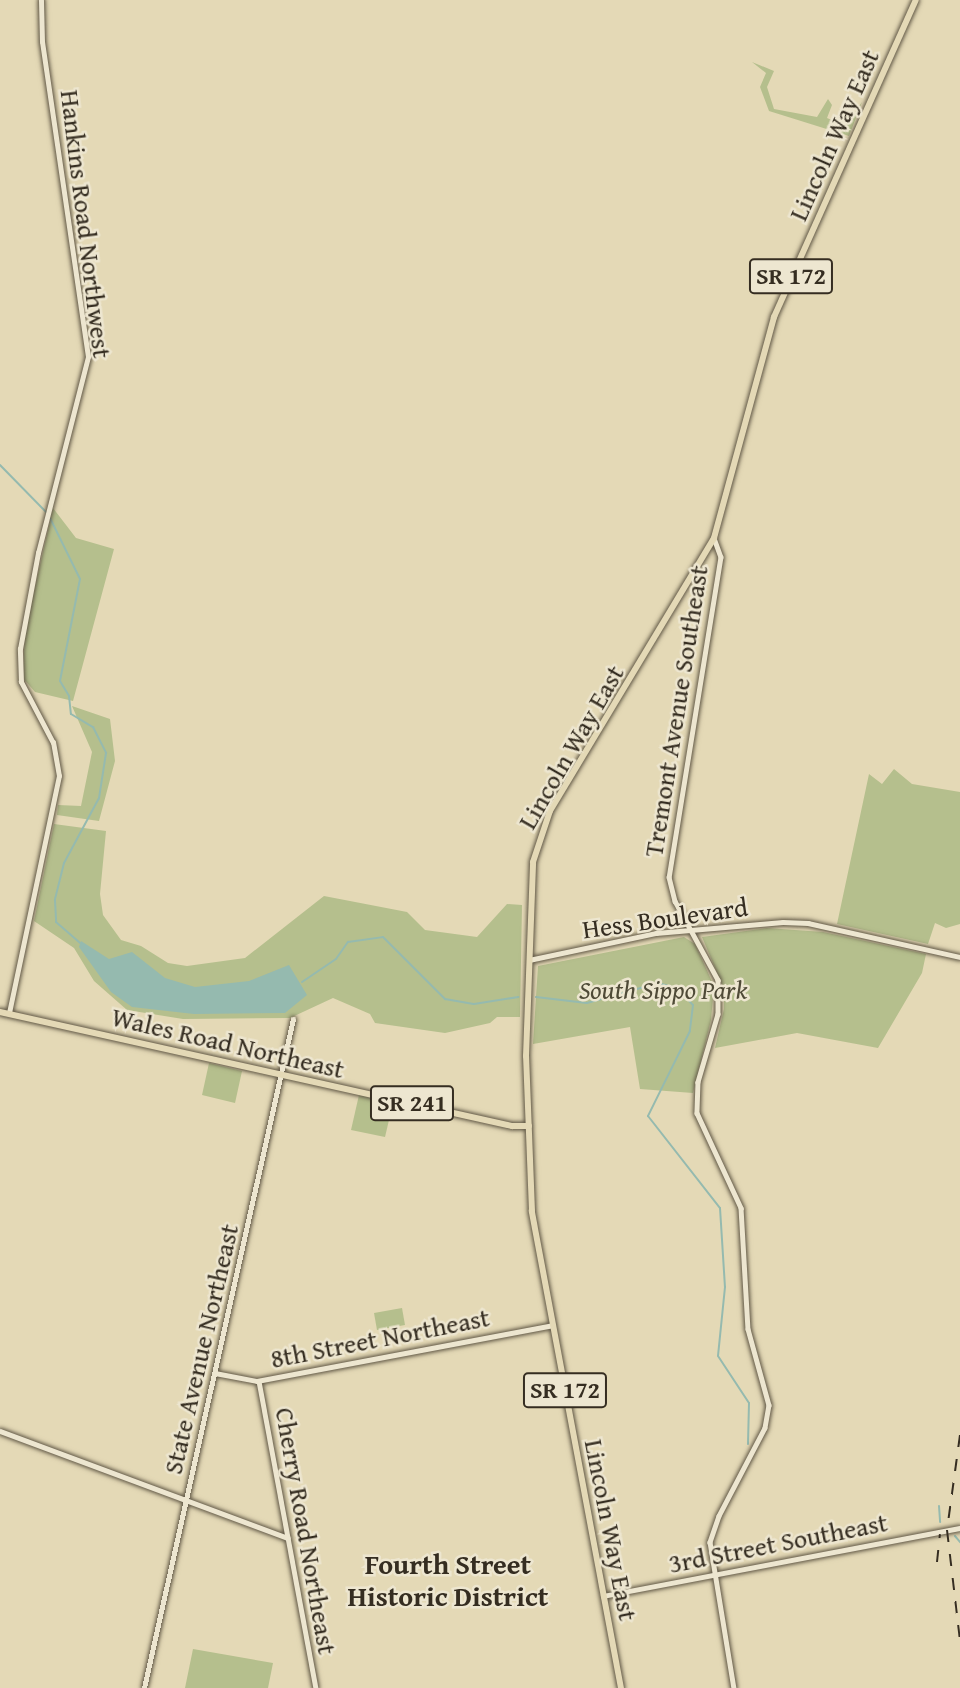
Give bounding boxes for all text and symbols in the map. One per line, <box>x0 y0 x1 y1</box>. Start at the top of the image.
street label: Lincoln Way East <box>782 45 886 225</box>
street label: Hankins Road Northwest <box>54 88 118 360</box>
road number: SR 172 <box>747 256 835 296</box>
street label: Tremont Avenue Southeast <box>638 563 714 859</box>
street label: Lincoln Way East <box>511 660 631 834</box>
street label: Hess Boulevard <box>580 891 750 945</box>
park label: South Sippo Park <box>579 974 747 1006</box>
street label: Wales Road Northeast <box>109 1001 347 1085</box>
road number: SR 241 <box>368 1083 456 1124</box>
street label: State Avenue Northeast <box>157 1221 245 1477</box>
street label: 8th Street Northeast <box>268 1301 492 1375</box>
road number: SR 172 <box>521 1370 609 1410</box>
street label: Cherry Road Northeast <box>269 1405 343 1657</box>
street label: Lincoln Way East <box>578 1437 644 1623</box>
street label: 3rd Street Southeast <box>666 1507 890 1579</box>
district label: Fourth Street Historic District <box>348 1547 548 1613</box>

